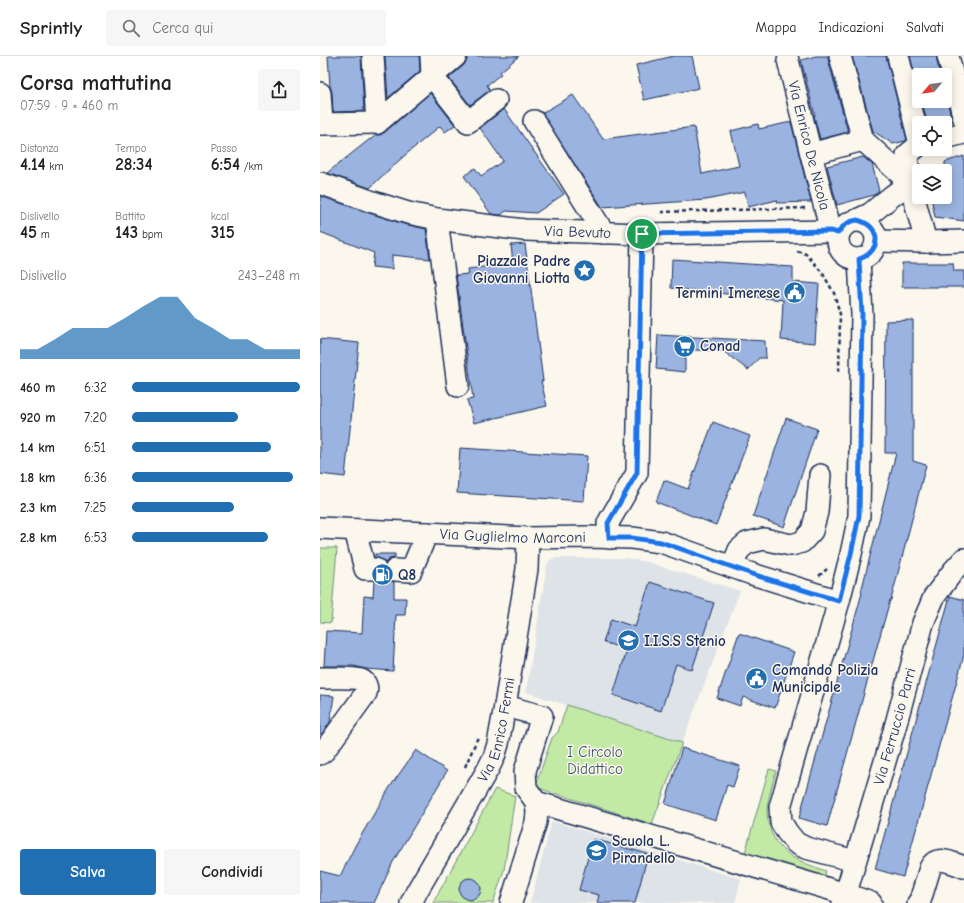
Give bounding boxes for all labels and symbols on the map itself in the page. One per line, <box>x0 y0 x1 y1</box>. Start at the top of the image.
north arrow <box>912 68 952 108</box>
street label: Via Enrico De Nicola <box>784 79 834 212</box>
pin <box>625 217 659 251</box>
street label: Via Bevuto <box>544 222 611 242</box>
place label: Piazzale Padre Giovanni Liotta <box>473 252 570 287</box>
place icon: Piazzale Padre Giovanni Liotta <box>572 257 598 283</box>
public building icon: Termini Imerese <box>782 280 808 306</box>
place label: Termini Imerese <box>675 284 780 302</box>
supermarket icon: Conad <box>672 333 698 359</box>
place label: Conad <box>700 337 740 355</box>
street label: Via Guglielmo Marconi <box>439 525 586 547</box>
fuel station icon: Q8 <box>370 562 396 588</box>
place label: Q8 <box>398 566 416 584</box>
school or university icon: I.I.S.S Stenio <box>615 628 641 654</box>
place label: I.I.S.S Stenio <box>644 632 726 650</box>
place label: Comando Polizia Municipale <box>772 661 878 696</box>
public building icon: Comando Polizia Municipale <box>744 666 770 692</box>
street label: Via Ferruccio Parri <box>869 666 920 787</box>
street label: Via Enrico Fermi <box>473 676 518 785</box>
park label: I Circolo Didattico <box>567 743 623 778</box>
place label: Scuola L. Pirandello <box>612 832 676 867</box>
school or university icon: Scuola L. Pirandello <box>583 837 609 863</box>

